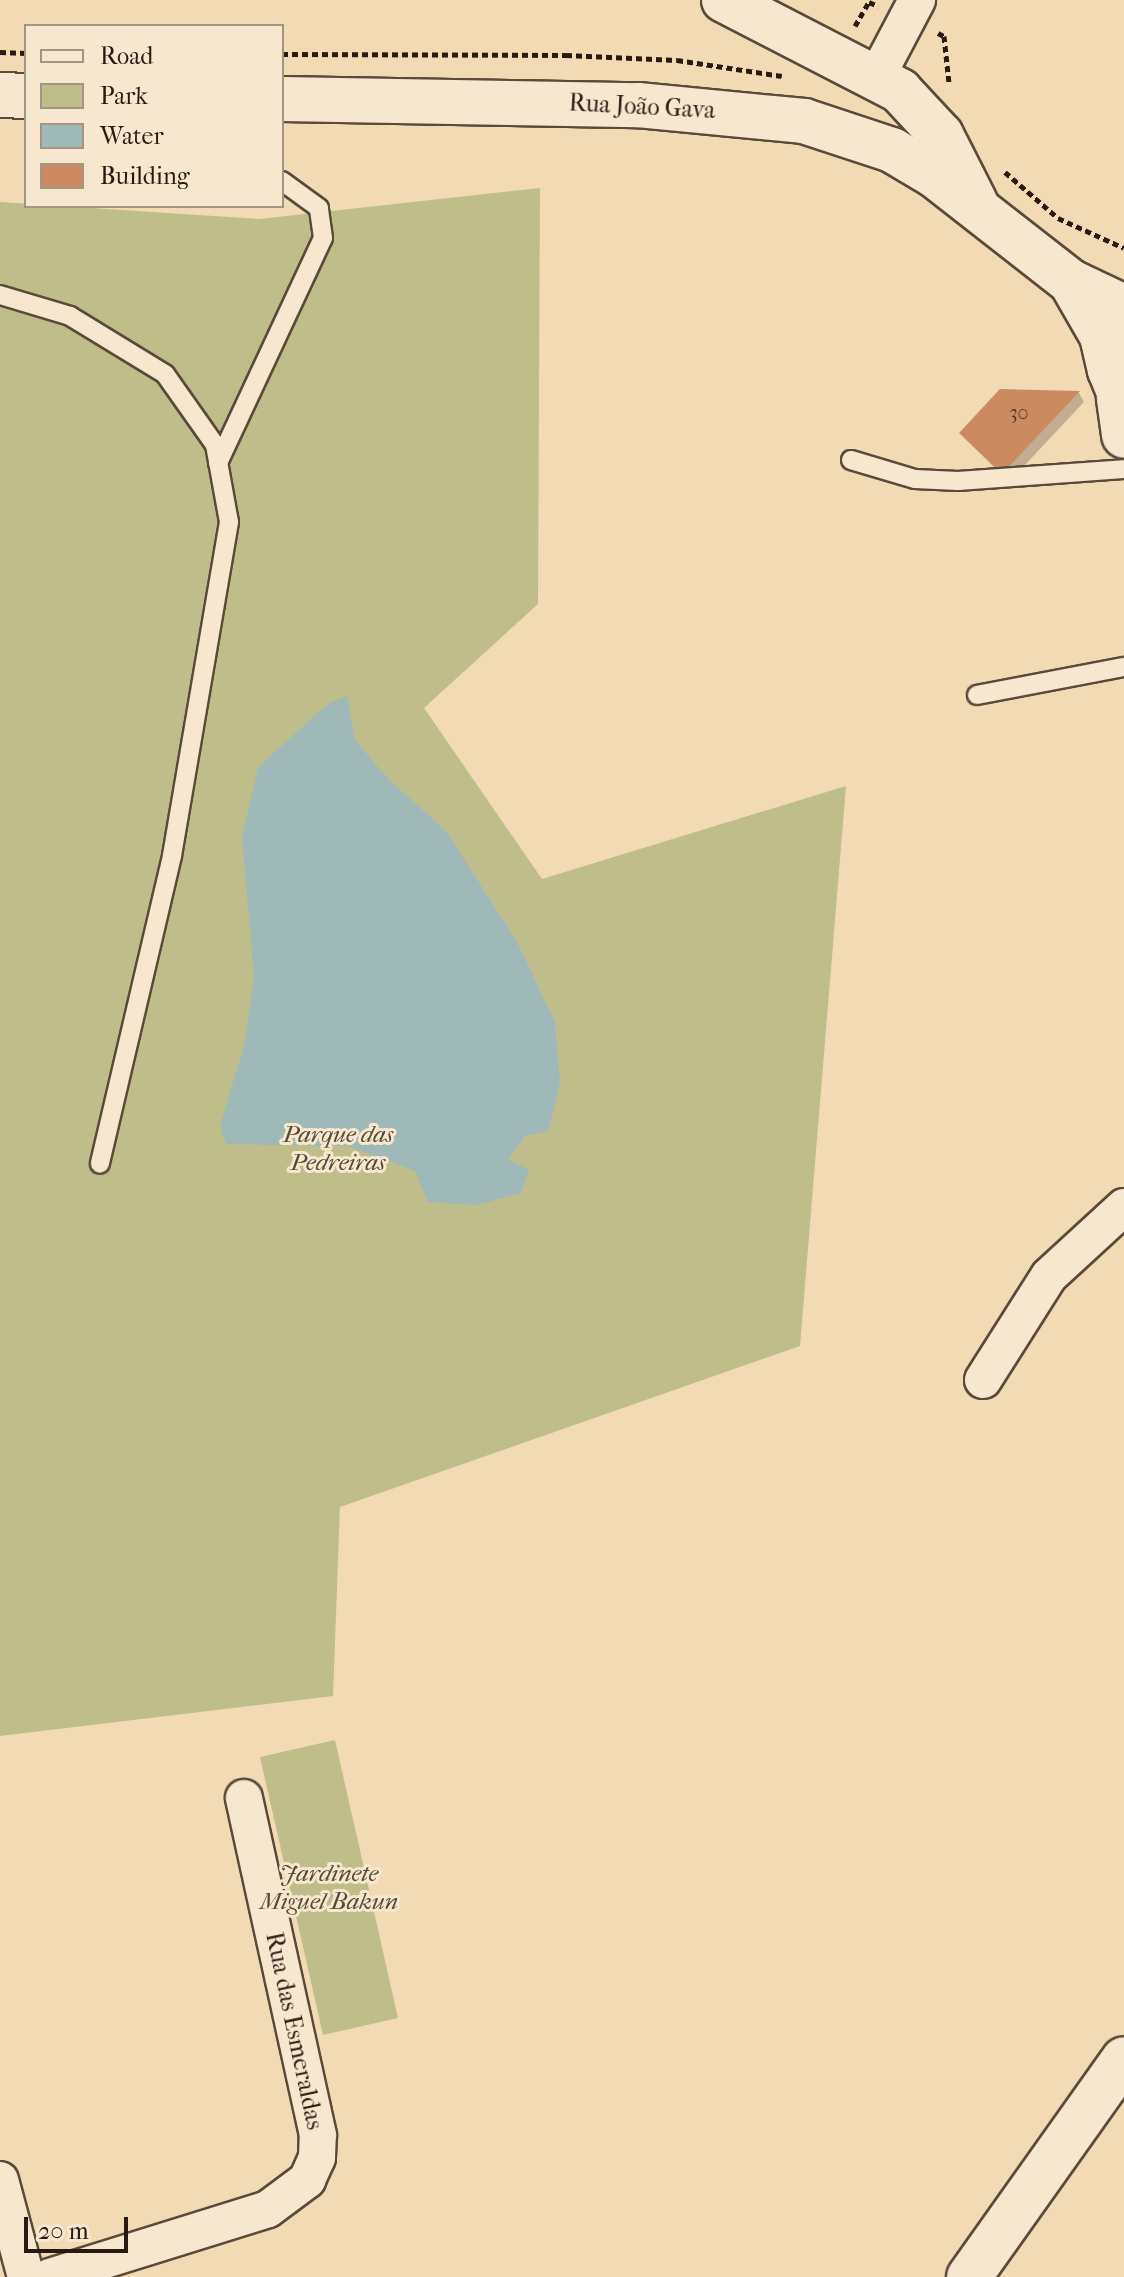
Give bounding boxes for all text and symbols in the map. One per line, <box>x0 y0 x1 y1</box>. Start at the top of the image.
legend <box>24 24 284 208</box>
text: Road <box>100 42 153 70</box>
text: Park <box>100 82 148 110</box>
street label: Rua João Gava <box>568 89 716 125</box>
text: Water <box>100 122 164 150</box>
text: Building <box>100 162 190 190</box>
house number: 30 <box>1009 400 1029 424</box>
park label: Parque das Pedreiras <box>283 1121 393 1177</box>
park label: Jardinete Miguel Bakun <box>260 1860 398 1916</box>
street label: Rua das Esmeraldas <box>259 1930 329 2132</box>
scale bar <box>28 2201 132 2251</box>
text: 20 m <box>38 2217 89 2245</box>

